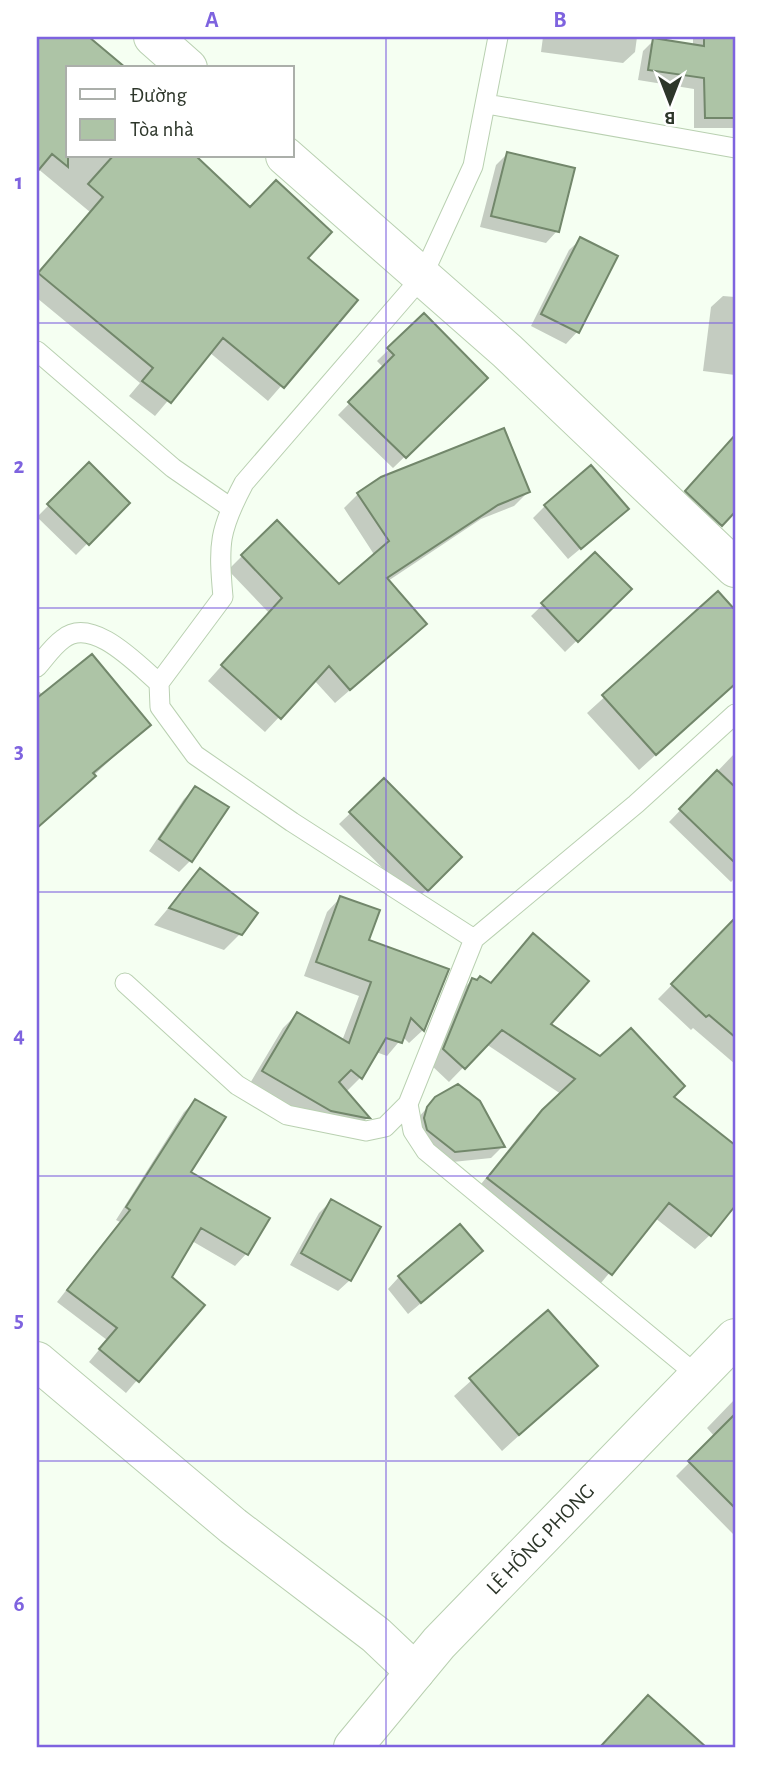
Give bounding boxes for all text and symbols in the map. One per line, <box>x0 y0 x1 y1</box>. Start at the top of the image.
text: A <box>205 9 219 32</box>
text: B <box>553 9 567 32</box>
legend <box>66 66 294 158</box>
north arrow <box>636 66 706 136</box>
text: Đường <box>130 85 187 106</box>
text: B <box>664 108 676 127</box>
text: Tòa nhà <box>130 119 194 140</box>
text: 1 <box>15 171 23 194</box>
text: 2 <box>14 455 25 478</box>
text: 3 <box>14 740 24 763</box>
text: 4 <box>13 1024 25 1047</box>
text: 5 <box>14 1309 24 1332</box>
street label: LÊ HỒNG PHONG <box>482 1480 598 1598</box>
text: 6 <box>13 1593 25 1616</box>

